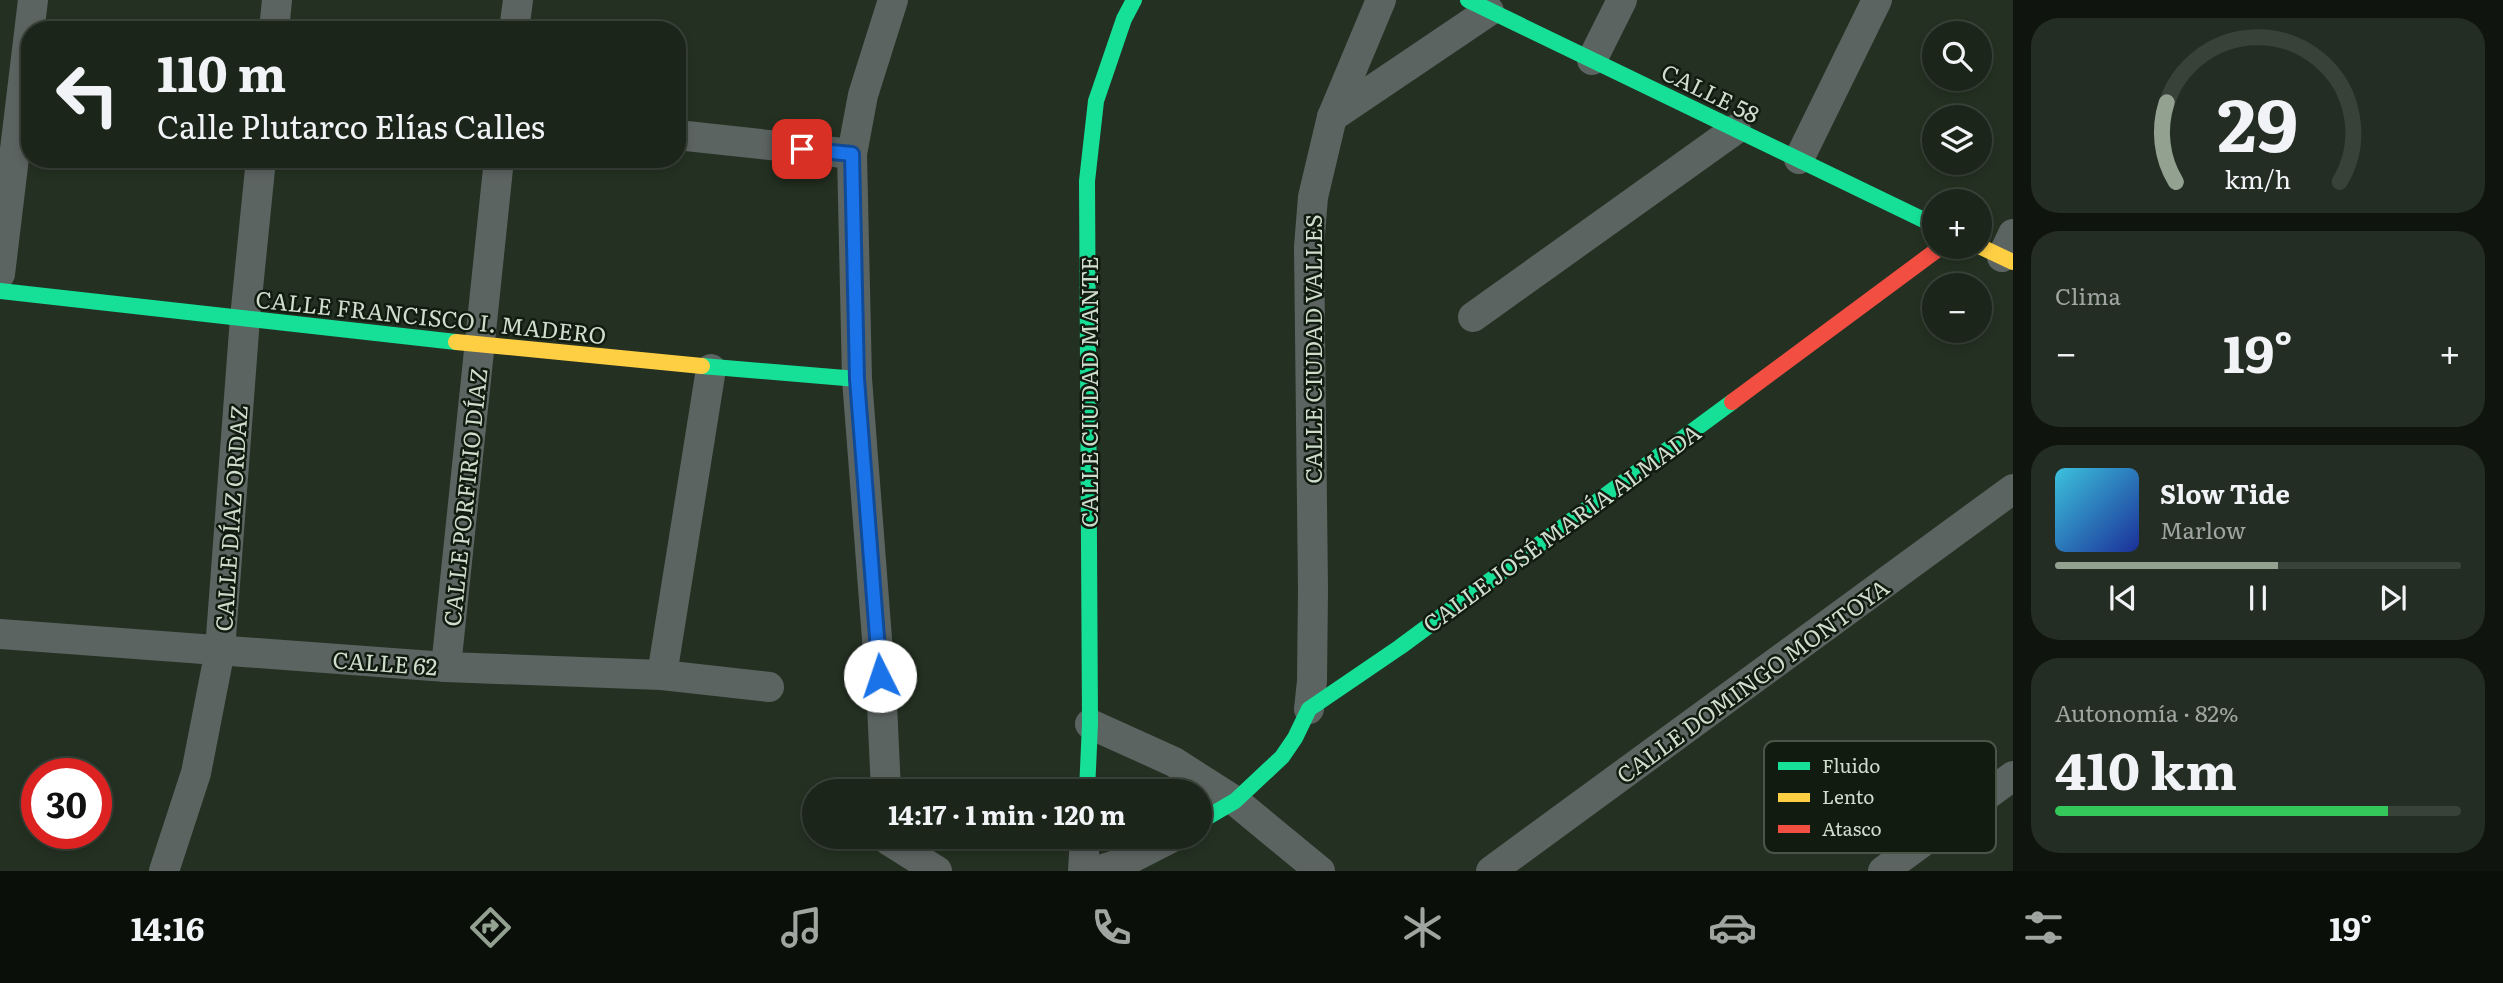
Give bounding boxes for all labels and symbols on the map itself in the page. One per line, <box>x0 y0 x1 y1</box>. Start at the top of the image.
street label: CALLE 58 <box>1656 54 1766 130</box>
pin <box>772 119 832 179</box>
street label: CALLE CIUDAD VALLES <box>1295 214 1329 484</box>
street label: CALLE CIUDAD MANTE <box>1071 256 1105 528</box>
street label: CALLE FRANCISCO I. MADERO <box>254 281 608 351</box>
street label: CALLE PORFIRIO DÍAZ <box>434 366 494 628</box>
street label: CALLE DÍAZ ORDAZ <box>205 403 255 633</box>
street label: CALLE JOSÉ MARÍA ALMADA <box>1415 414 1707 640</box>
street label: CALLE DOMINGO MONTOYA <box>1609 569 1895 791</box>
position arrow <box>843 639 917 713</box>
street label: CALLE 62 <box>331 641 439 683</box>
legend <box>1764 741 1996 853</box>
text: Fluido <box>1822 751 1880 779</box>
speed limit sign: 30 <box>21 758 112 849</box>
text: Lento <box>1822 782 1875 810</box>
text: Atasco <box>1822 814 1882 842</box>

